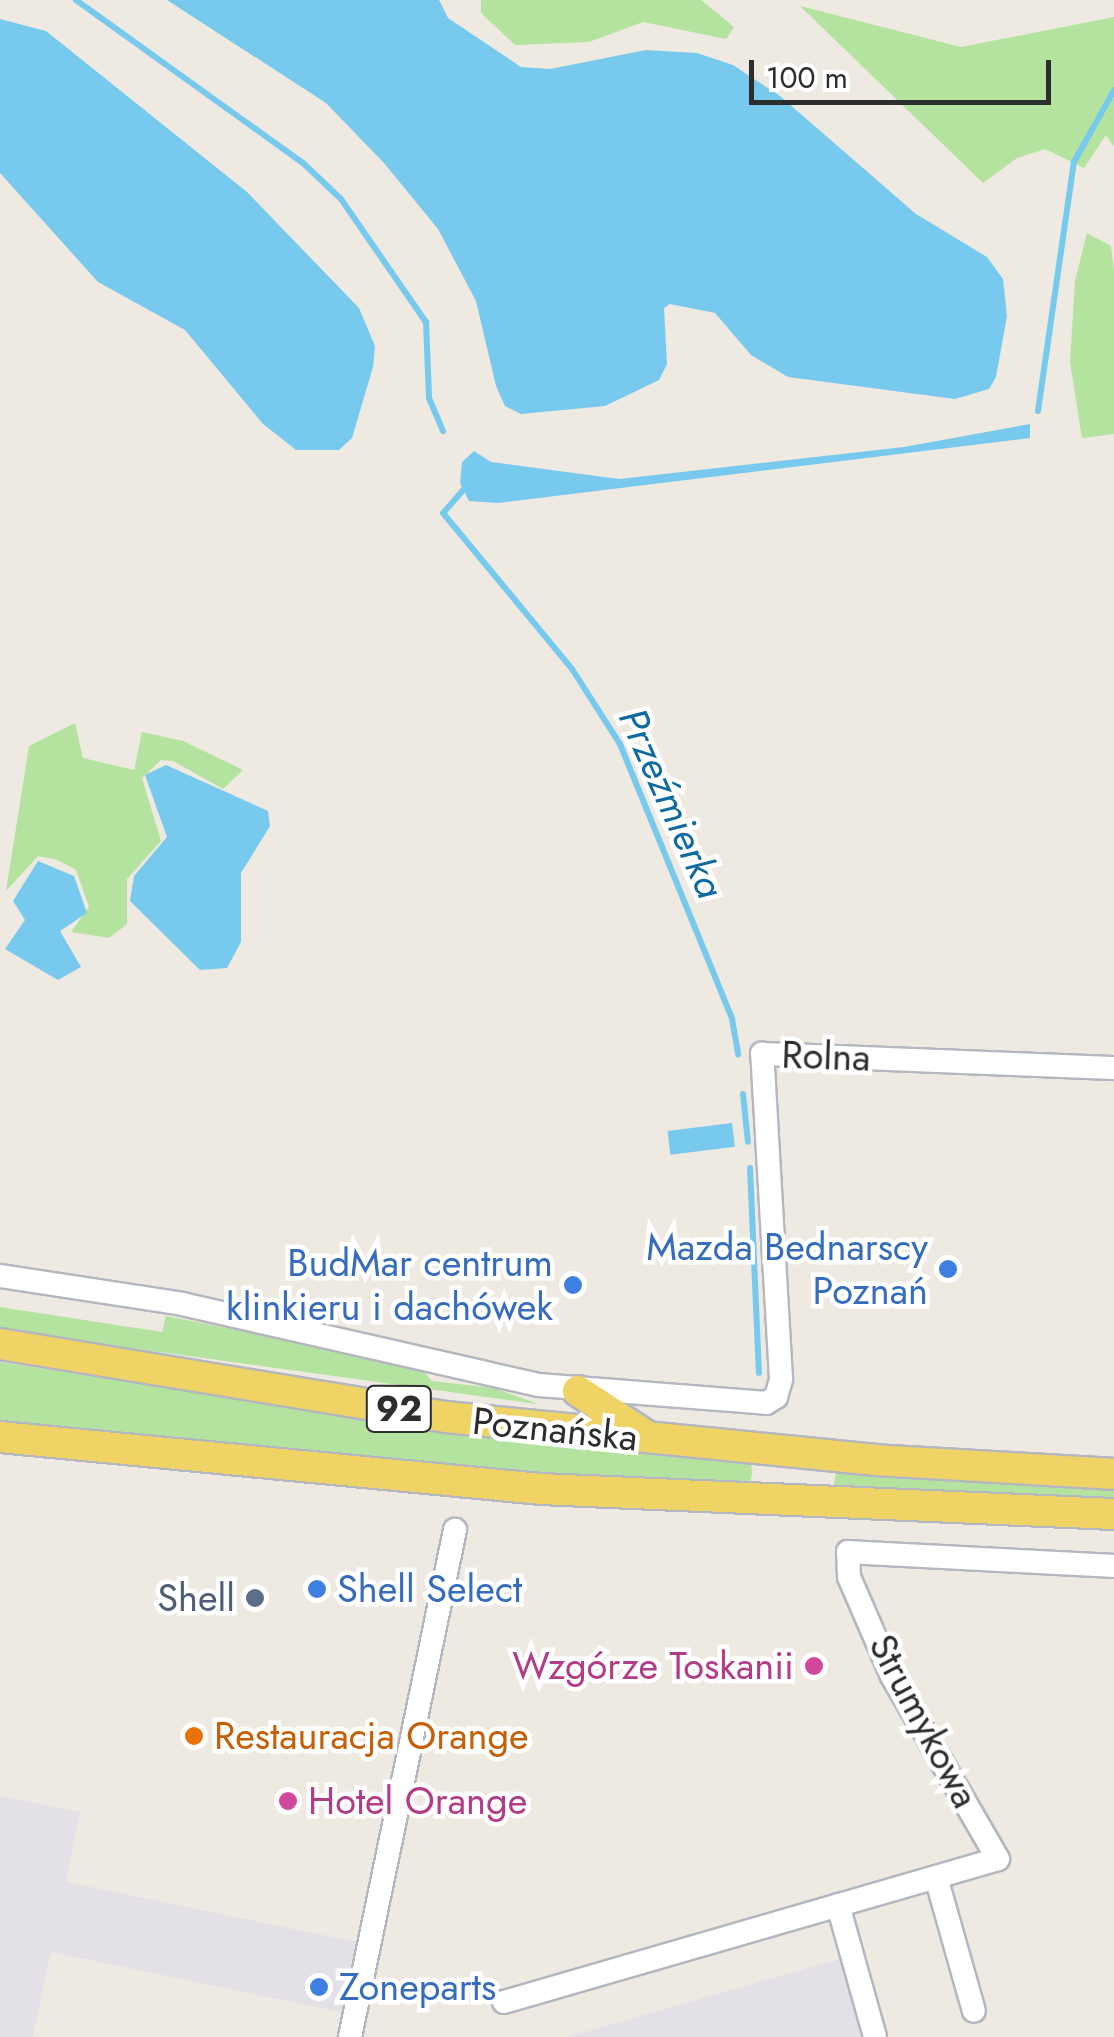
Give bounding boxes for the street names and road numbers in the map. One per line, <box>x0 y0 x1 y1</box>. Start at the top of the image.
street label: Rolna <box>781 1032 871 1080</box>
road number: 92 <box>364 1379 434 1439</box>
street label: Poznańska <box>470 1398 640 1460</box>
street label: Strumykowa <box>859 1627 989 1815</box>

